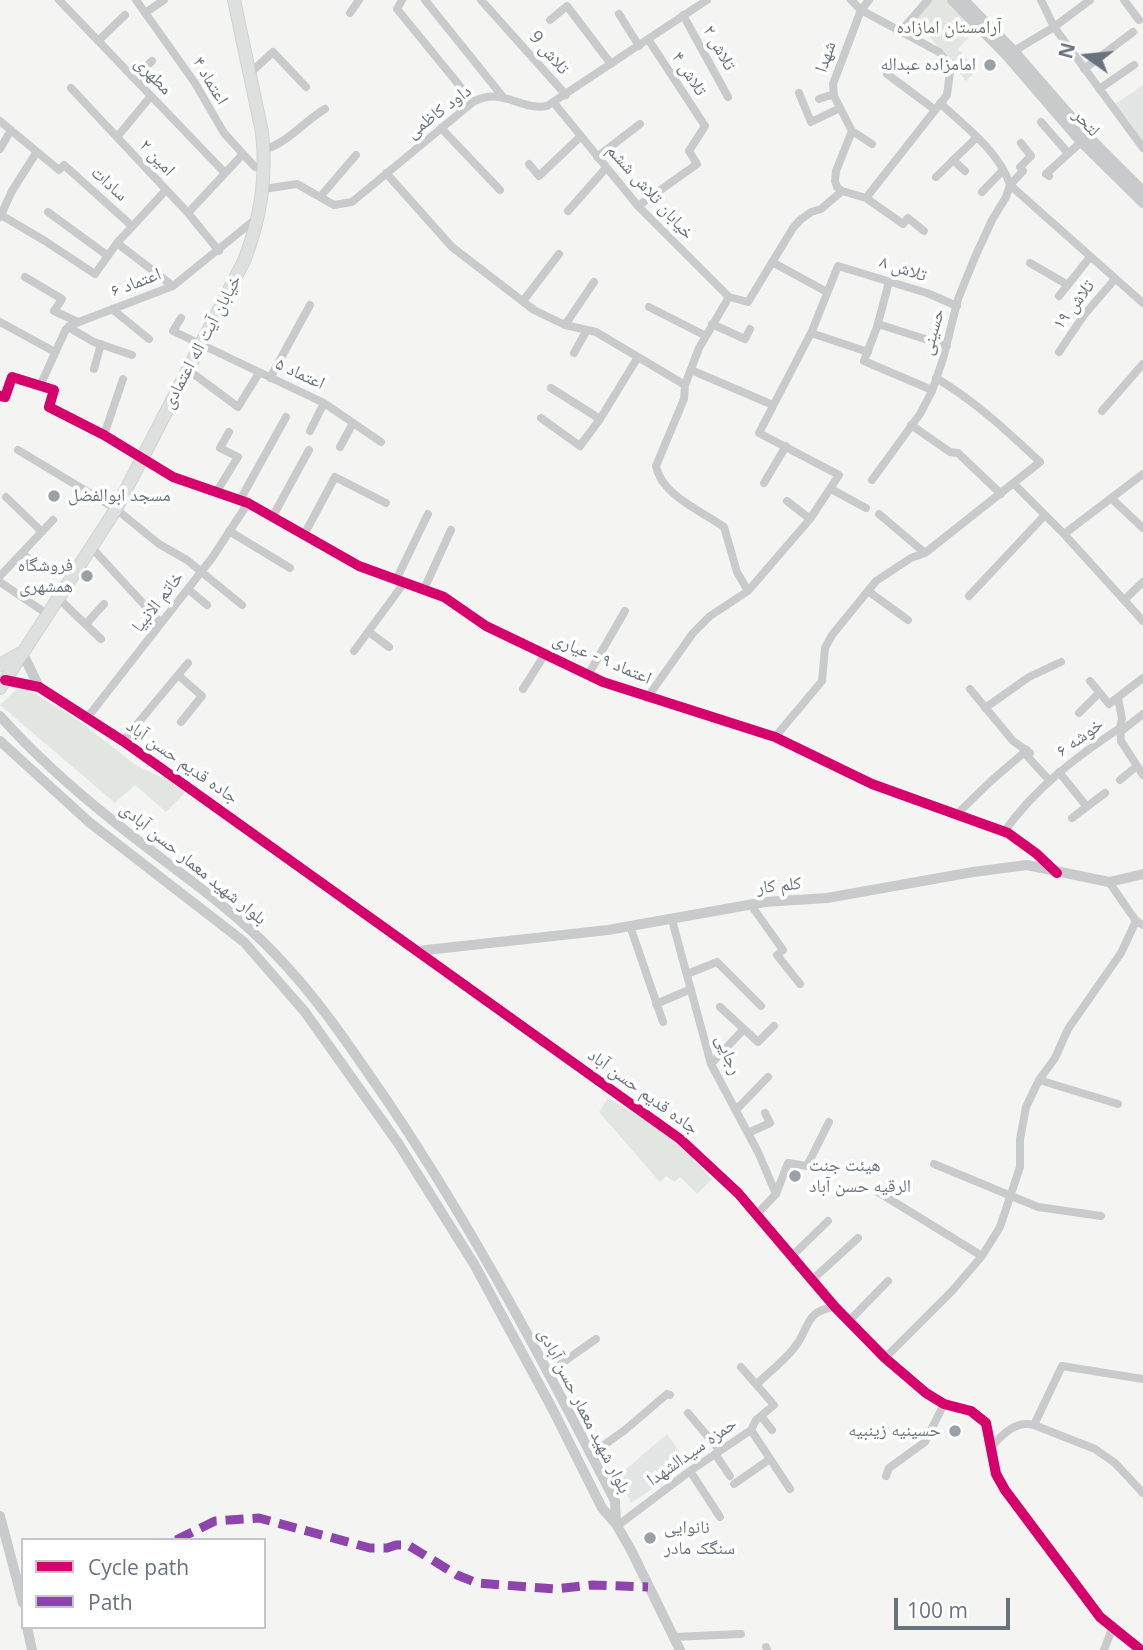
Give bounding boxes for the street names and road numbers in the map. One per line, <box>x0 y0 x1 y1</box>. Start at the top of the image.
street label: تلاش ۲ <box>698 22 740 74</box>
street label: تلاش 9 <box>524 27 574 79</box>
street label: شهدا <box>811 39 841 75</box>
street label: تلاش ۴ <box>667 48 711 100</box>
street label: مطهری <box>130 52 176 100</box>
street label: اعتماد ۴ <box>187 53 233 109</box>
street label: داود کاظمی <box>402 81 476 143</box>
street label: لتحر <box>1068 105 1104 141</box>
street label: امین ۲ <box>135 135 179 181</box>
street label: خیابان تلاش ششم <box>602 140 698 244</box>
street label: سادات <box>86 162 132 206</box>
street label: تلاش ۸ <box>877 251 929 287</box>
street label: اعتماد ۶ <box>108 264 164 302</box>
street label: خیابان آیت اله اعتمادی <box>158 271 246 413</box>
street label: تلاش ۱۹ <box>1048 276 1100 334</box>
street label: حسینی <box>916 306 950 358</box>
street label: اعتماد ۵ <box>272 353 328 395</box>
street label: خاتم الانبیا <box>128 567 188 637</box>
street label: اعتماد ۹ - عیاری <box>549 628 655 690</box>
street label: خوشه ۶ <box>1052 714 1108 762</box>
street label: جاده قدیم حسن آباد <box>122 715 242 809</box>
street label: بلوار شهید معمار حسن آبادی <box>115 798 271 930</box>
street label: کلم کار <box>755 873 803 899</box>
street label: رجایی <box>710 1032 746 1078</box>
street label: جاده قدیم حسن آباد <box>583 1045 703 1139</box>
street label: بلوار شهید معمار حسن آبادی <box>533 1325 635 1497</box>
street label: حمزه سیدالشهدا <box>643 1413 741 1491</box>

